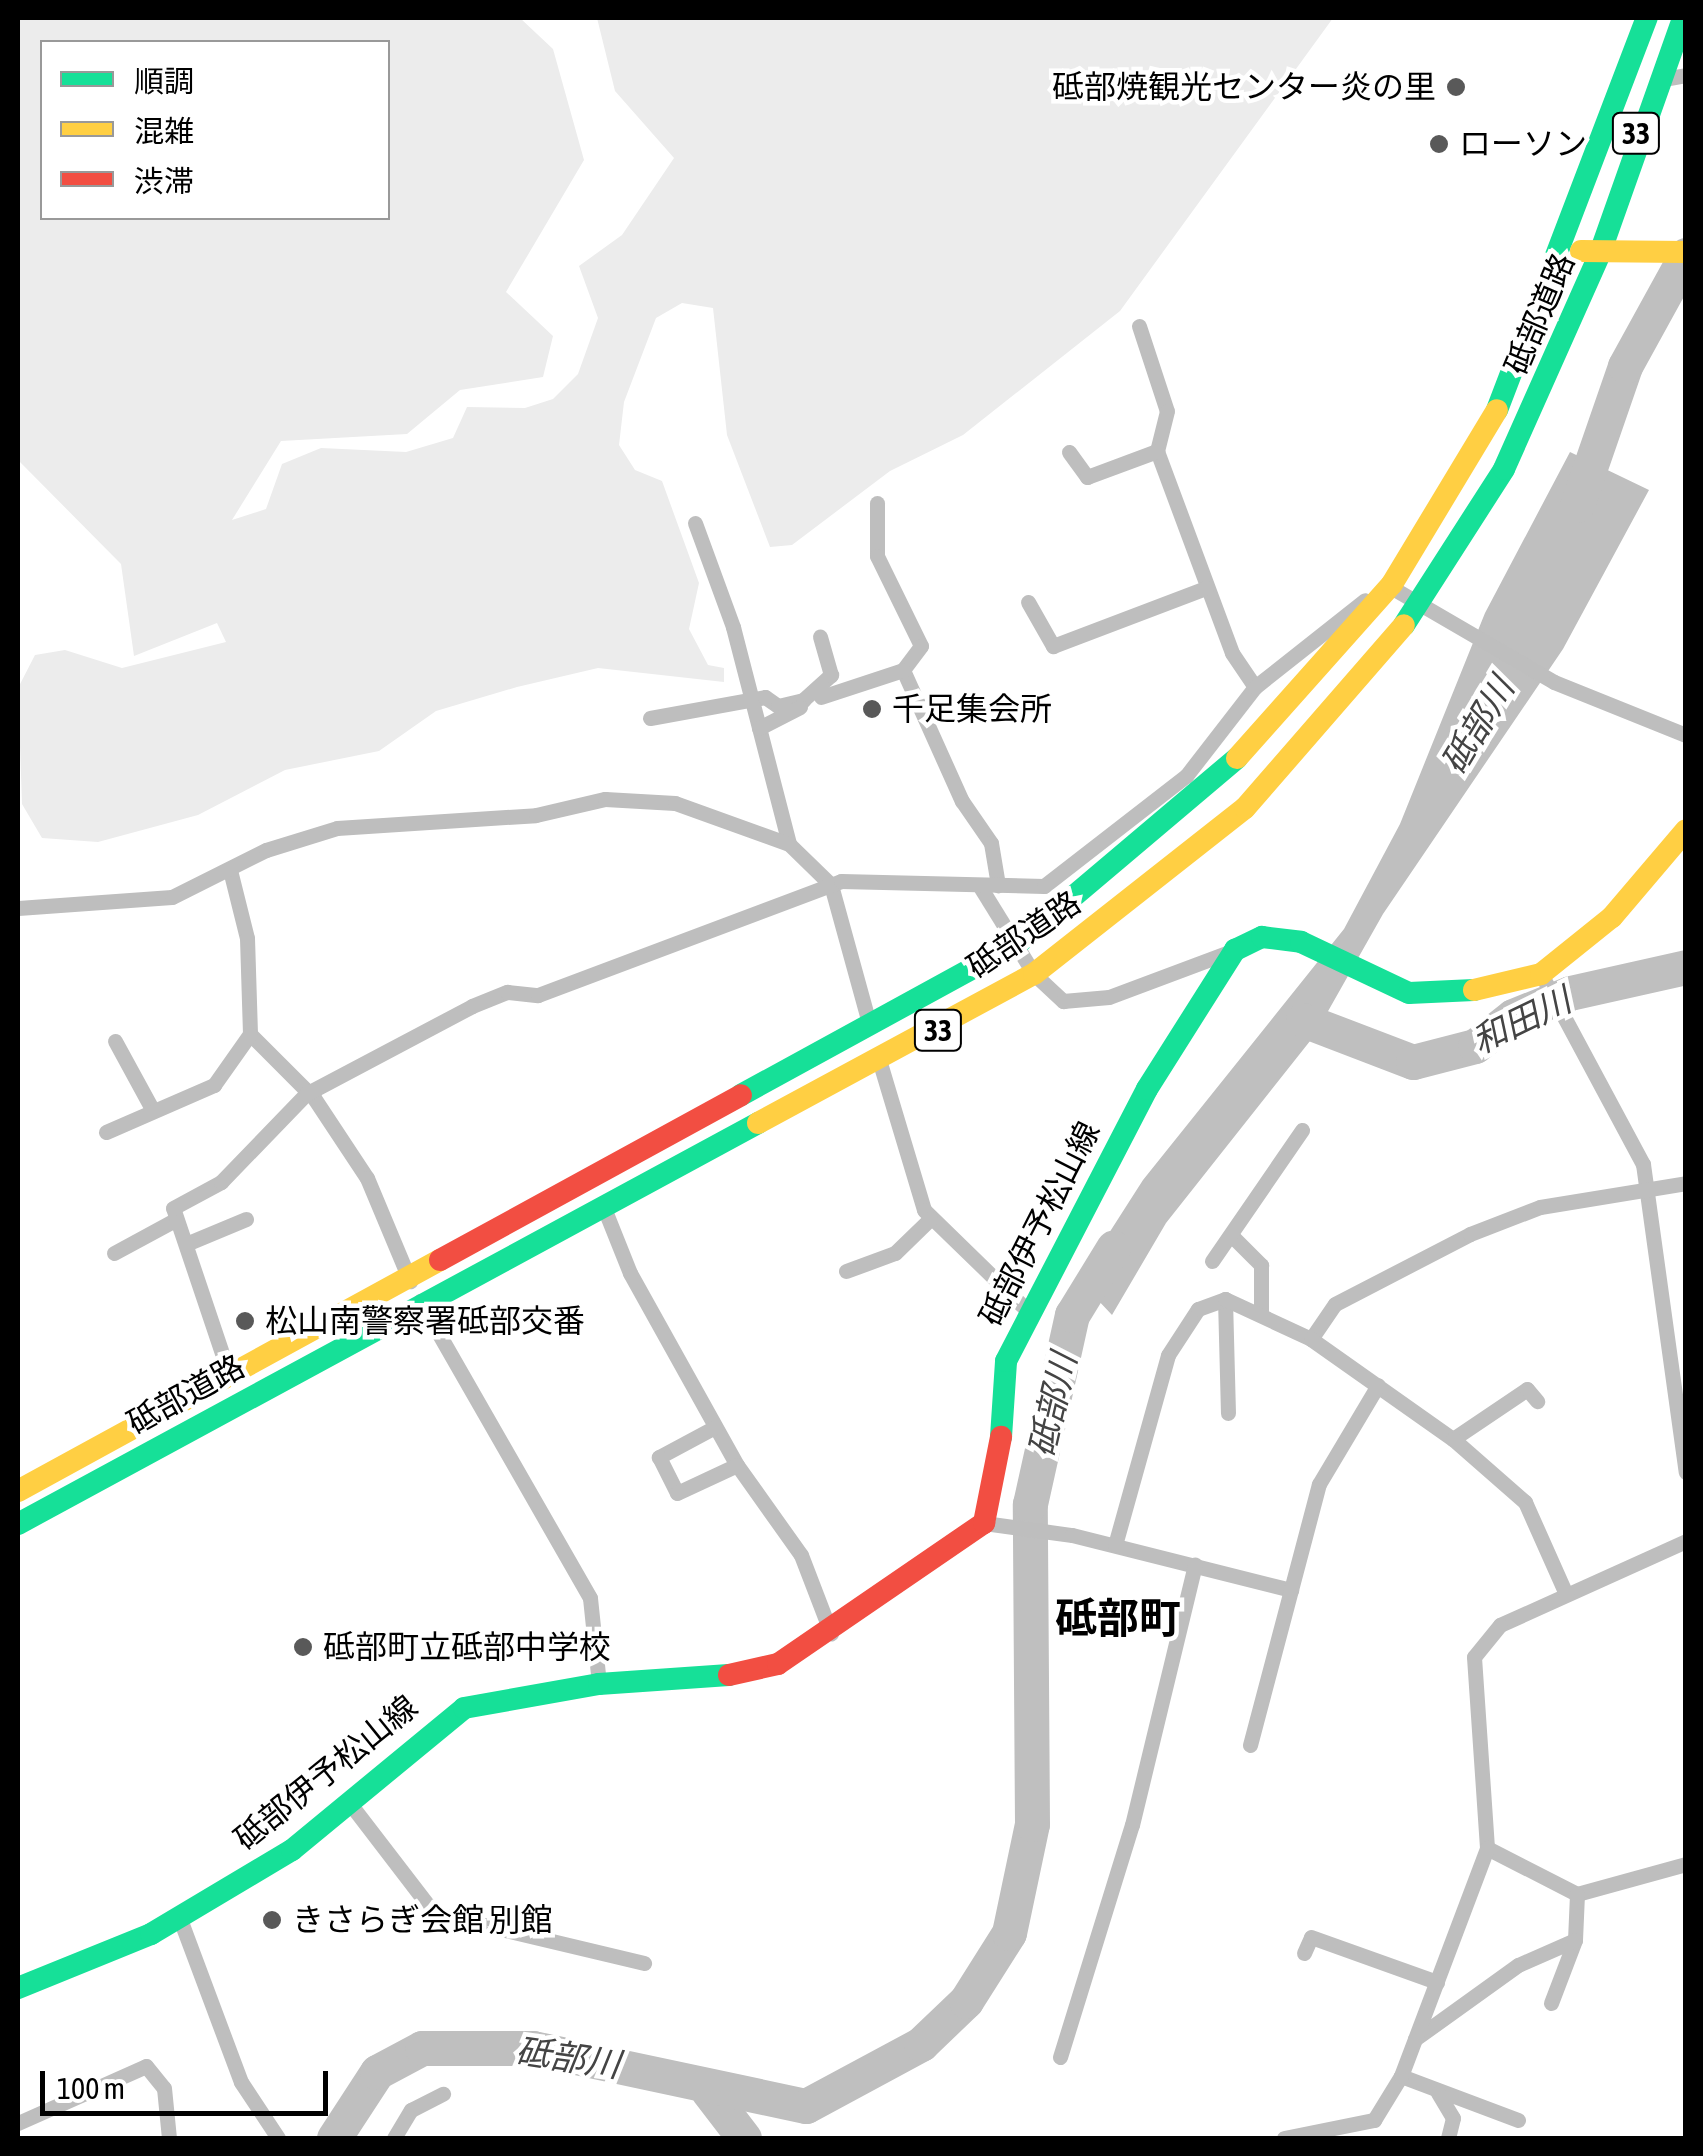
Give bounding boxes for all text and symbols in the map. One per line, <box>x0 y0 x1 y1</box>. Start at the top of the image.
legend <box>40 40 390 220</box>
text: 順調 <box>134 64 194 98</box>
place label: 砥部焼観光センター炎の里 <box>1052 68 1436 106</box>
marker: 砥部焼観光センター炎の里 <box>1445 76 1467 98</box>
road number: 33 <box>1611 108 1661 158</box>
text: 混雑 <box>134 114 194 148</box>
place label: ローソン <box>1459 125 1587 163</box>
marker: ローソン <box>1428 133 1450 155</box>
text: 渋滞 <box>134 164 194 198</box>
street label: 砥部道路 <box>1497 248 1583 380</box>
water label: 砥部川 <box>1432 669 1522 781</box>
place label: 千足集会所 <box>892 690 1052 728</box>
marker: 千足集会所 <box>861 698 883 720</box>
street label: 砥部道路 <box>960 883 1088 987</box>
water label: 和田川 <box>1465 978 1577 1062</box>
road number: 33 <box>913 1005 963 1055</box>
street label: 砥部伊予松山線 <box>972 1115 1108 1333</box>
place label: 松山南警察署砥部交番 <box>265 1302 585 1340</box>
marker: 松山南警察署砥部交番 <box>234 1310 256 1332</box>
street label: 砥部道路 <box>121 1347 251 1443</box>
water label: 砥部川 <box>1020 1349 1084 1461</box>
district label: 砥部町 <box>1055 1593 1181 1643</box>
place label: 砥部町立砥部中学校 <box>323 1628 611 1666</box>
marker: 砥部町立砥部中学校 <box>292 1636 314 1658</box>
street label: 砥部伊予松山線 <box>227 1688 425 1858</box>
place label: きさらぎ会館 別館 <box>292 1901 552 1939</box>
marker: きさらぎ会館 別館 <box>261 1909 283 1931</box>
water label: 砥部川 <box>513 2029 623 2085</box>
scale bar <box>45 2051 332 2113</box>
text: 100 m <box>57 2071 125 2105</box>

